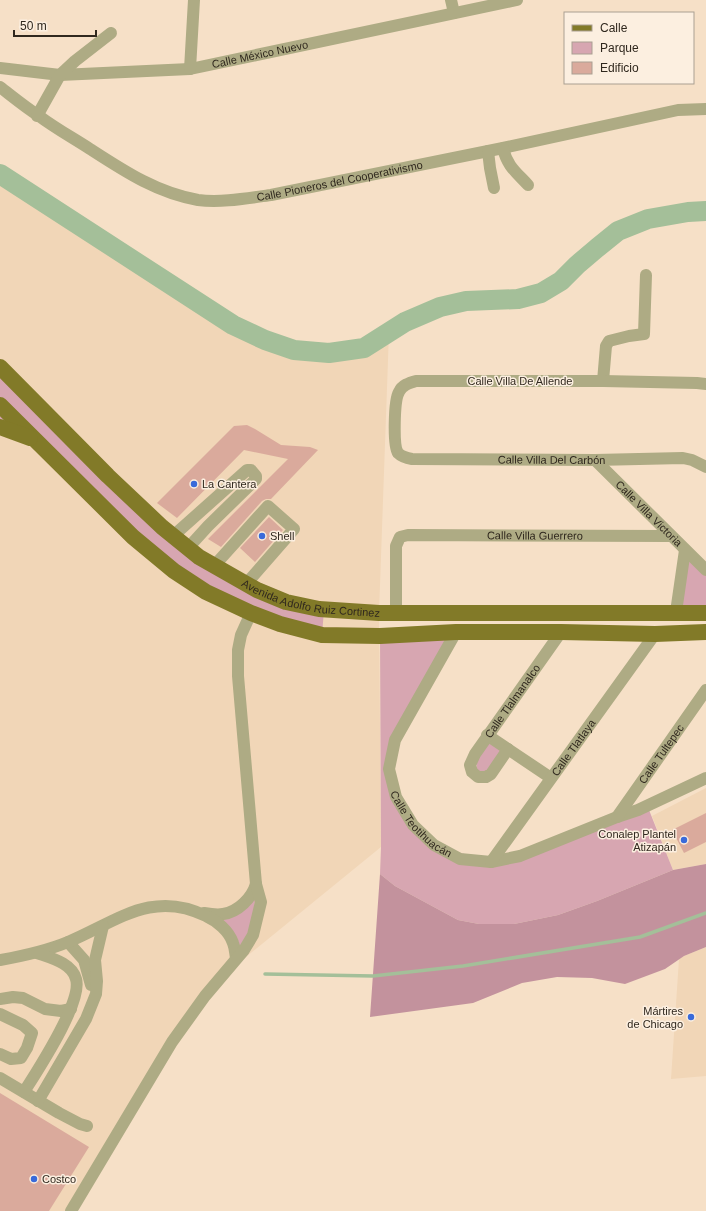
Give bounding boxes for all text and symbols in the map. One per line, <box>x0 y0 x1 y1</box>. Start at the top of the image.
scale bar <box>14 12 96 38</box>
legend <box>564 12 694 84</box>
text: 50 m <box>20 19 47 33</box>
text: Calle <box>600 21 628 35</box>
street label: Calle México Nuevo <box>211 38 309 70</box>
text: Parque <box>600 41 639 55</box>
text: Edificio <box>600 61 639 75</box>
street label: Calle Pioneros del Cooperativismo <box>256 158 424 203</box>
street label: Calle Villa De Allende <box>468 375 572 387</box>
street label: Calle Villa Del Carbón <box>498 453 606 466</box>
place label: La Cantera <box>202 478 257 490</box>
street label: Calle Villa Victoria <box>613 478 685 549</box>
marker: La Cantera <box>189 479 199 489</box>
street label: Calle Villa Guerrero <box>487 529 583 542</box>
place label: Shell <box>270 530 294 542</box>
marker: Shell <box>257 531 267 541</box>
street label: Avenida Adolfo Ruiz Cortinez <box>240 577 380 619</box>
street label: Calle Tlalmanalco <box>482 662 542 740</box>
street label: Calle Tlatlaya <box>549 716 598 778</box>
street label: Calle Tultepec <box>636 722 686 786</box>
street label: Calle Teotihuacán <box>389 790 454 859</box>
place label: Conalep Plantel Atizapán <box>598 828 676 853</box>
marker: Conalep Plantel Atizapán <box>679 835 689 845</box>
place label: Mártires de Chicago <box>627 1005 683 1030</box>
marker: Mártires de Chicago <box>686 1012 696 1022</box>
place label: Costco <box>42 1173 76 1185</box>
marker: Costco <box>29 1174 39 1184</box>

